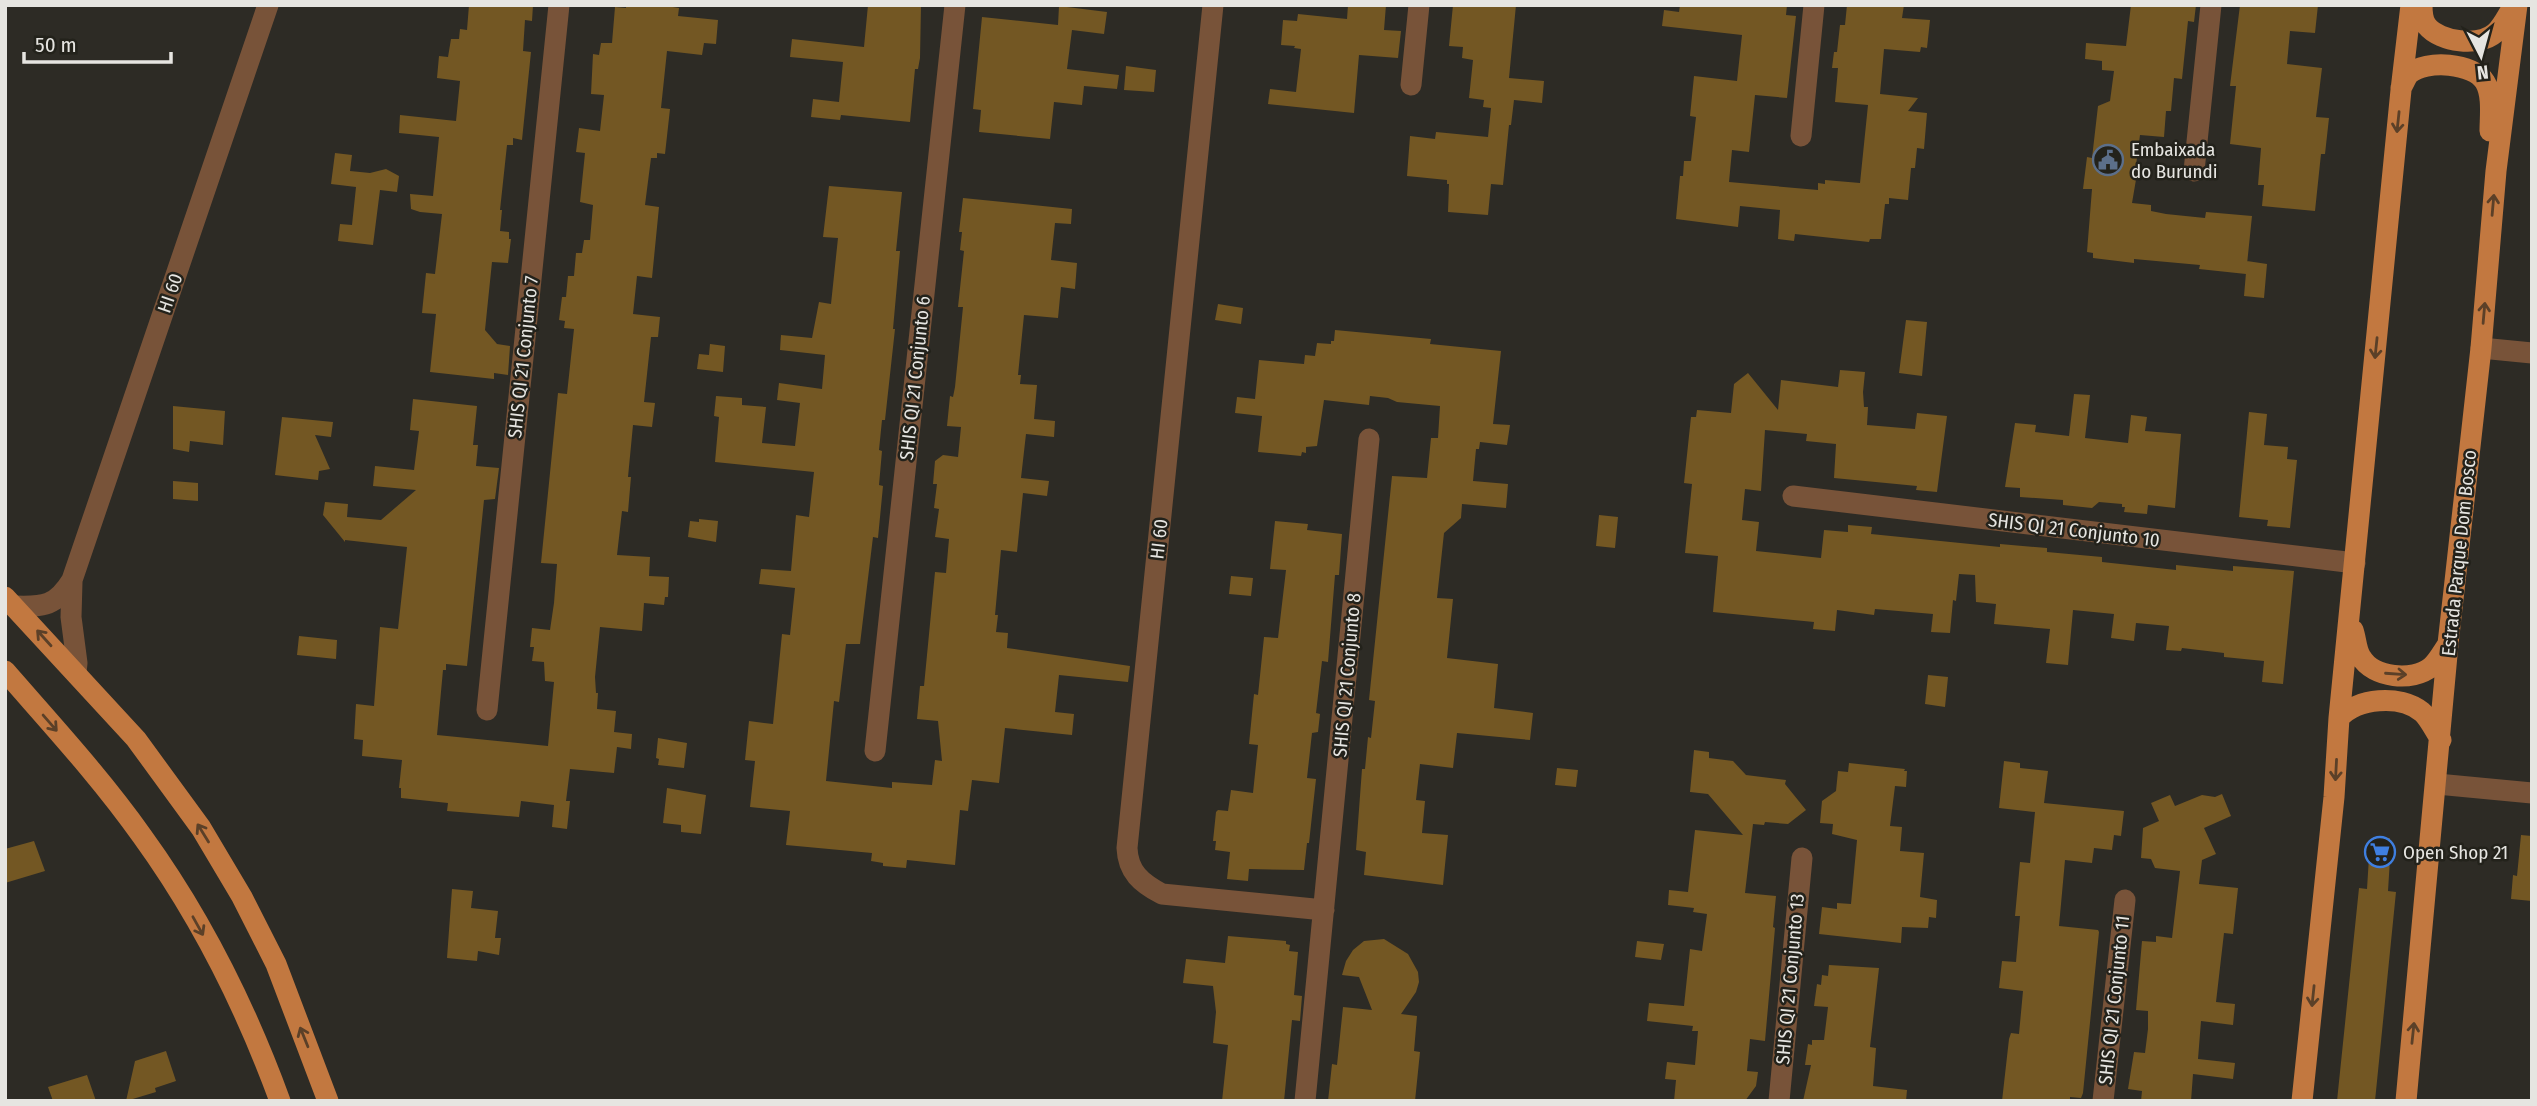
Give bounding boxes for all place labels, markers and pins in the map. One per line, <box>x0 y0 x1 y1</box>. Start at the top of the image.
place label: Embaixada do Burundi <box>2131 138 2218 183</box>
public building icon: Embaixada do Burundi <box>2091 143 2125 177</box>
supermarket icon: Open Shop 21 <box>2363 835 2397 869</box>
place label: Open Shop 21 <box>2403 841 2508 864</box>

